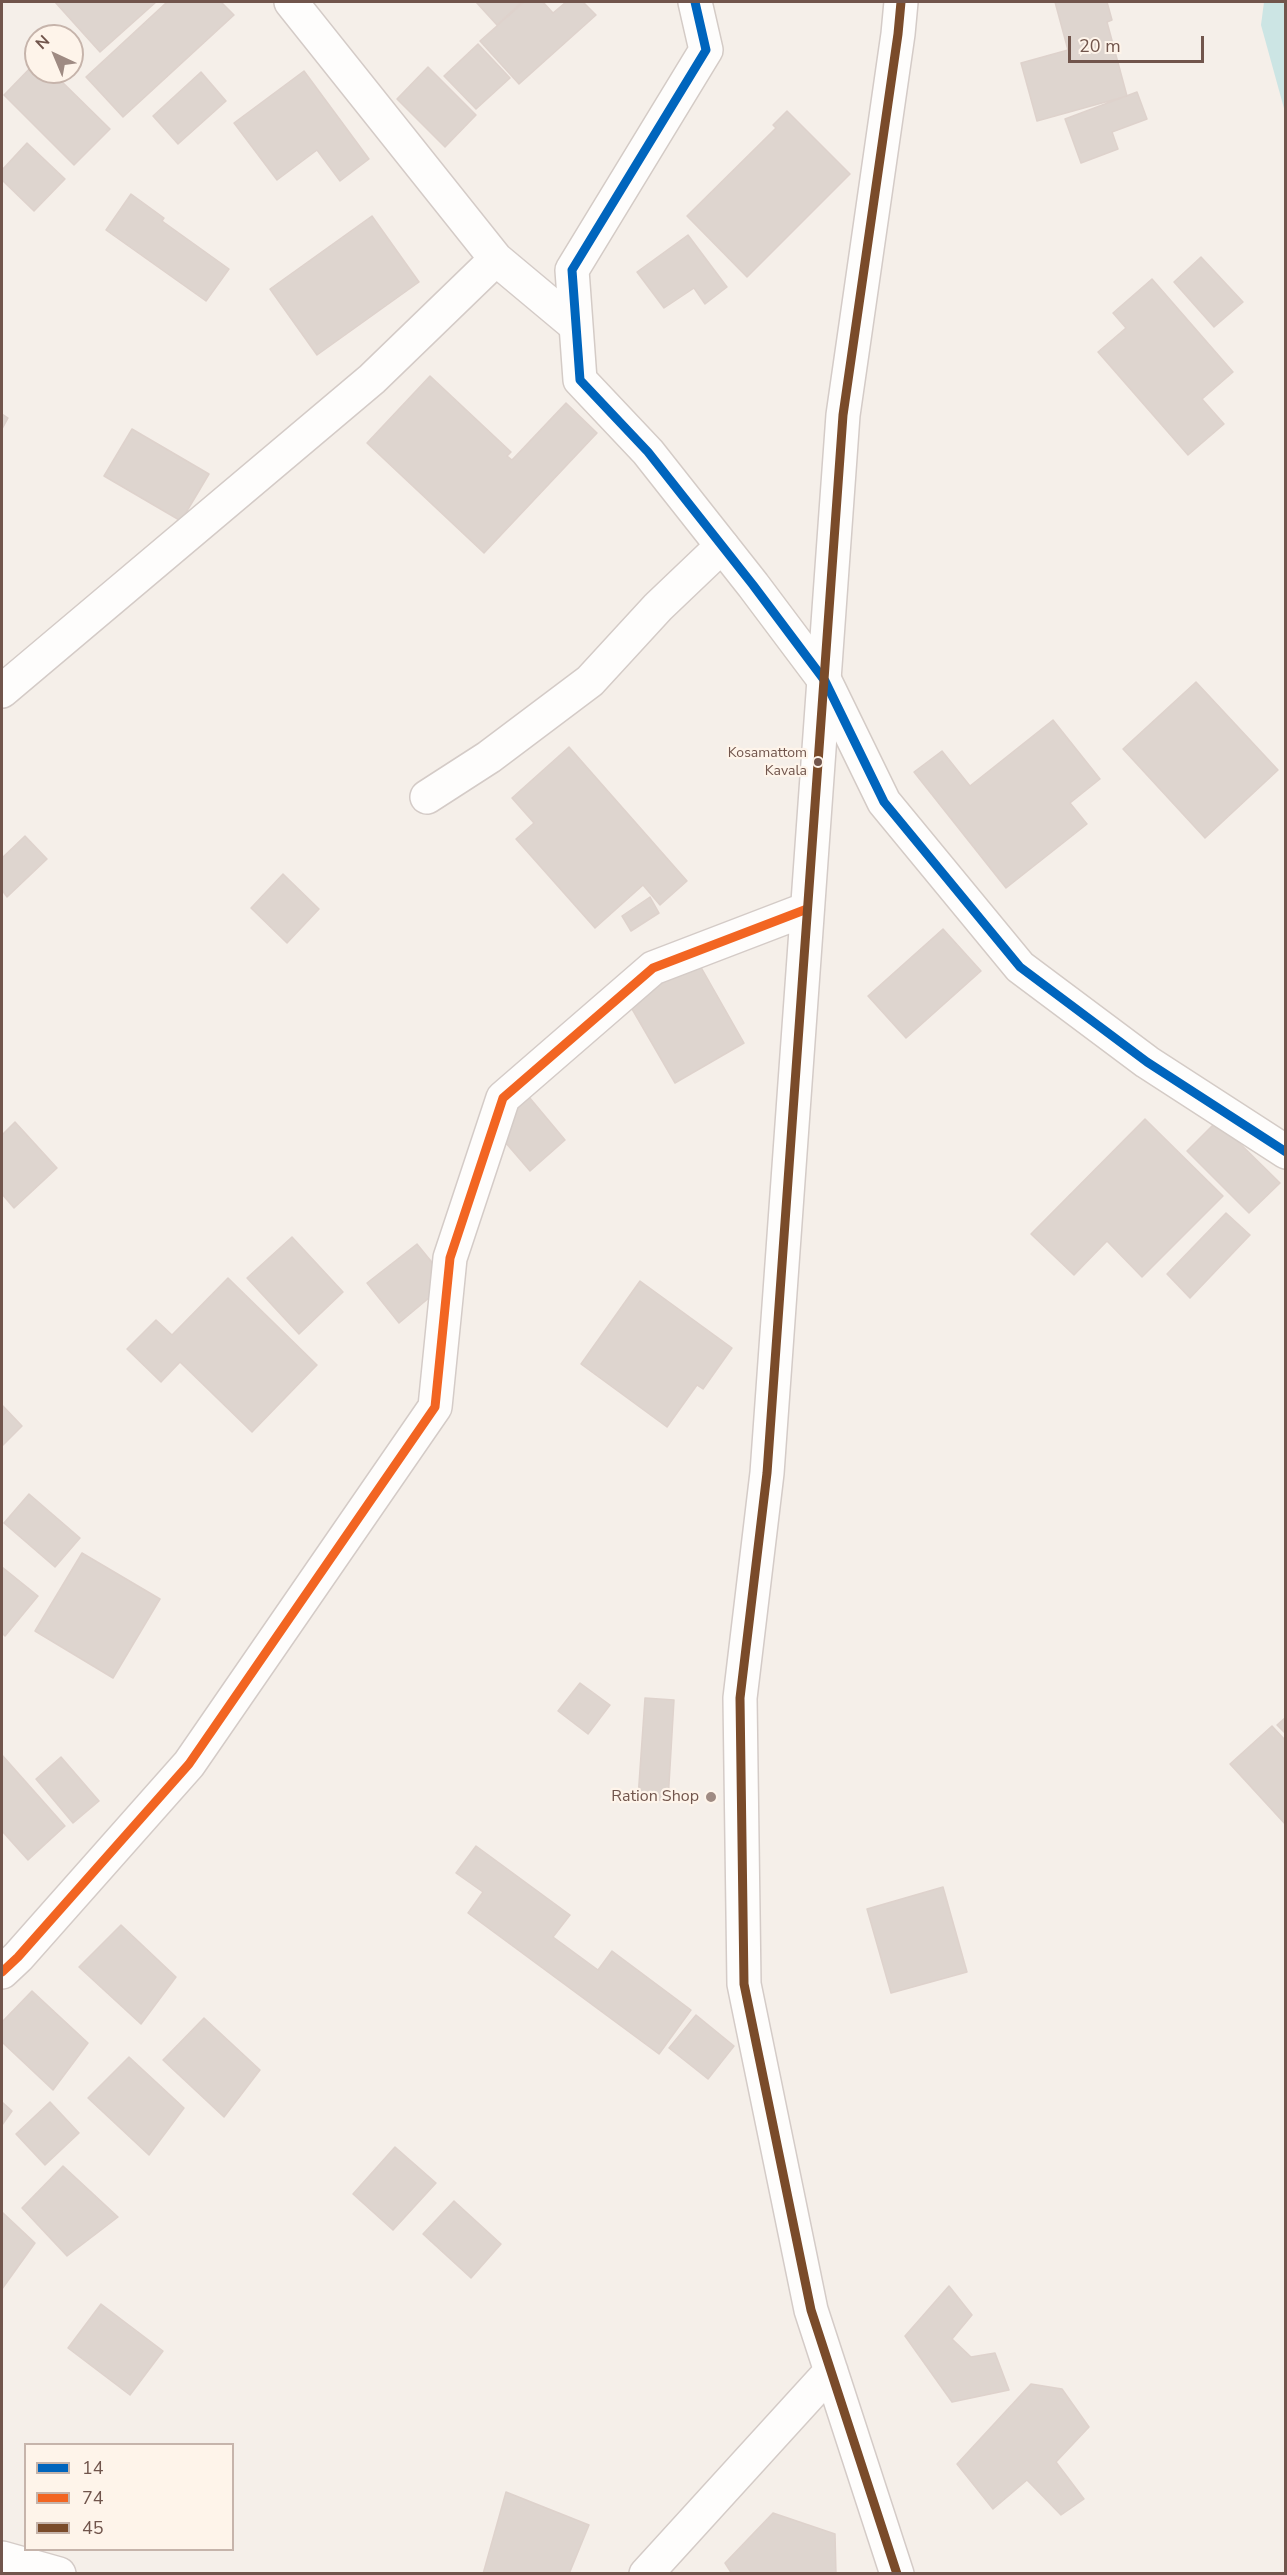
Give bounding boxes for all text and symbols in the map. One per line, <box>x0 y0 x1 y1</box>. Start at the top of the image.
north arrow <box>24 24 84 84</box>
scale bar <box>1071 24 1208 62</box>
text: N <box>31 30 55 55</box>
text: 20 m <box>1079 34 1121 58</box>
place label: Kosamattom Kavala <box>728 746 807 778</box>
marker: Kosamattom Kavala <box>812 756 824 768</box>
place label: Ration Shop <box>611 1787 699 1807</box>
marker: Ration Shop <box>704 1790 718 1804</box>
legend <box>24 2443 234 2551</box>
text: 14 <box>82 2456 104 2480</box>
text: 74 <box>82 2486 104 2510</box>
text: 45 <box>82 2516 104 2540</box>

